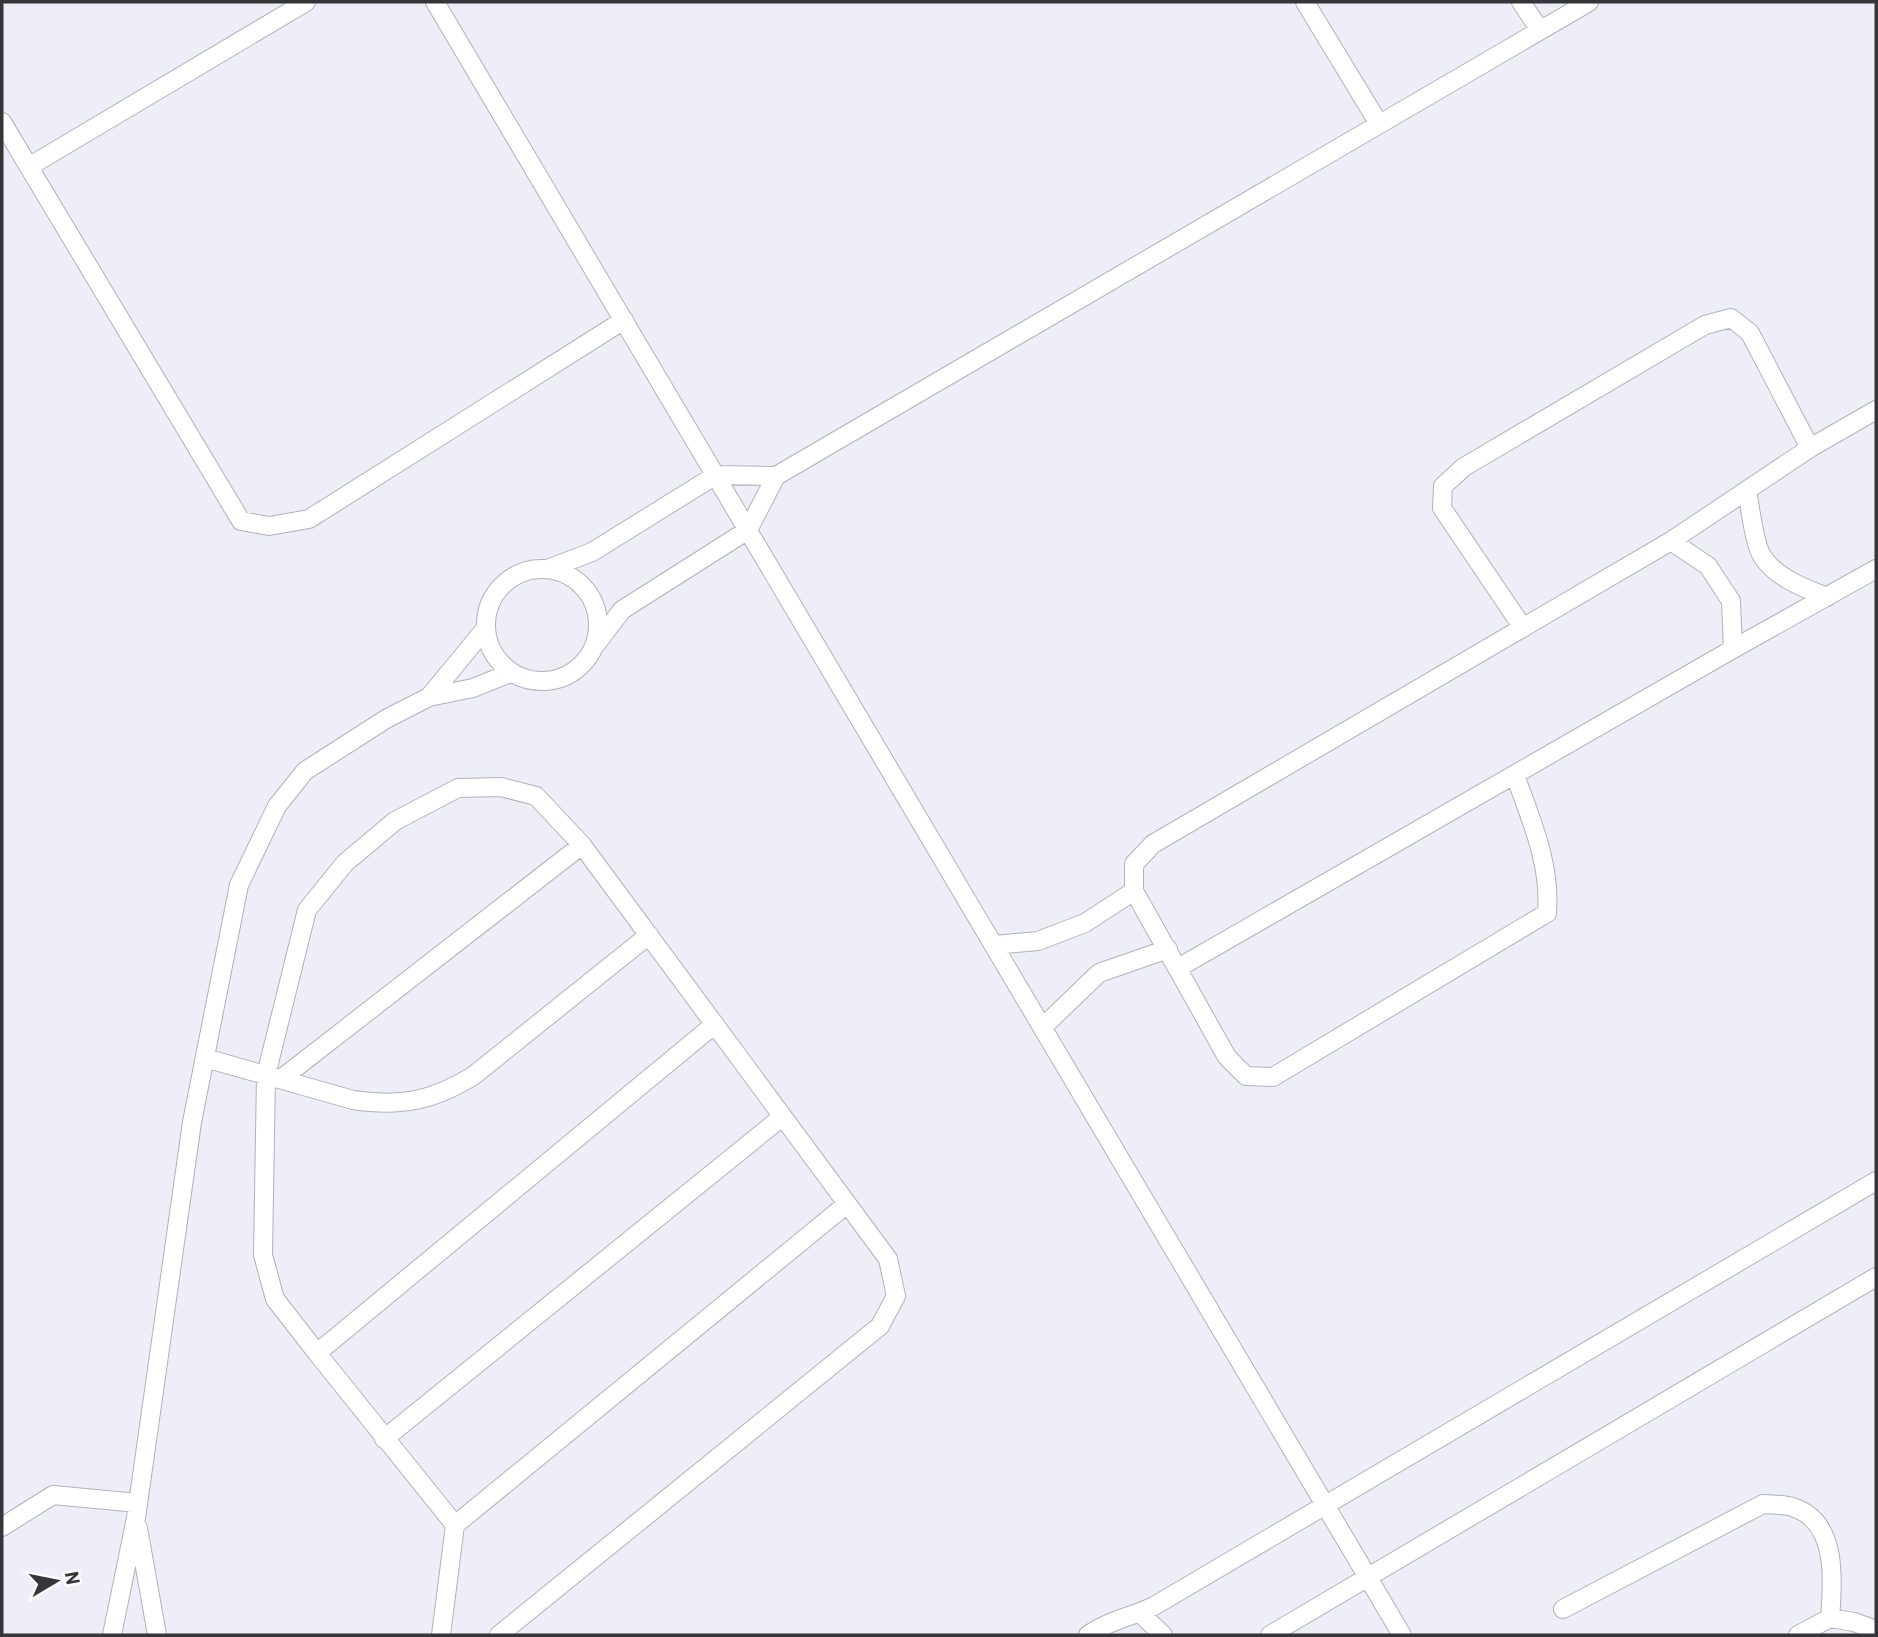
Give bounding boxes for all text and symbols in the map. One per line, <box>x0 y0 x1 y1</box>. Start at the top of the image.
north arrow <box>21 1546 91 1616</box>
text: N <box>61 1570 86 1586</box>

